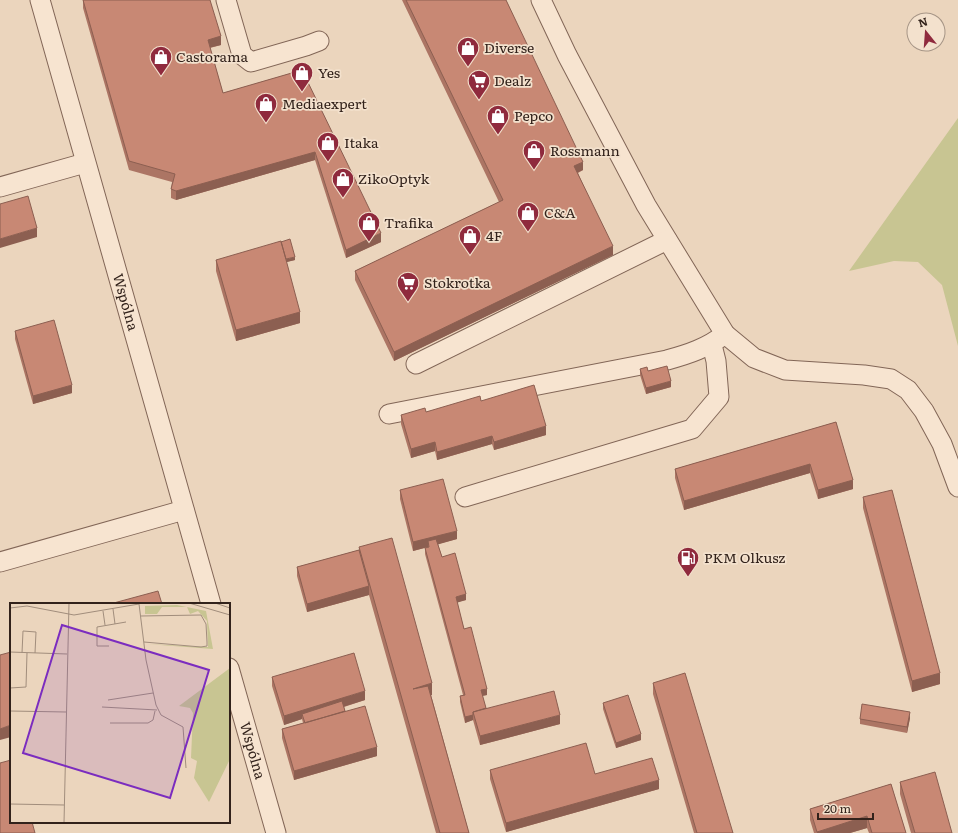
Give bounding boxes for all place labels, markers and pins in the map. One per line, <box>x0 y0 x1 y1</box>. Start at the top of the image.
shop icon: Diverse <box>455 35 481 68</box>
place label: Diverse <box>484 37 534 57</box>
shop icon: Castorama <box>148 44 174 77</box>
place label: Castorama <box>176 46 248 66</box>
shop icon: Yes <box>289 60 315 93</box>
place label: Yes <box>318 62 340 82</box>
supermarket icon: Dealz <box>466 68 492 101</box>
place label: Dealz <box>494 70 531 90</box>
shop icon: Mediaexpert <box>253 91 279 124</box>
place label: Mediaexpert <box>282 93 367 113</box>
shop icon: Pepco <box>485 103 511 136</box>
place label: Pepco <box>514 105 553 125</box>
shop icon: Itaka <box>315 130 341 163</box>
place label: Itaka <box>344 132 379 152</box>
shop icon: Rossmann <box>521 138 547 171</box>
place label: Rossmann <box>550 140 620 160</box>
shop icon: ZikoOptyk <box>330 166 356 199</box>
place label: ZikoOptyk <box>358 168 430 188</box>
shop icon: C&A <box>515 200 541 233</box>
place label: C&A <box>544 202 576 222</box>
shop icon: Trafika <box>356 210 382 243</box>
place label: Trafika <box>384 212 434 232</box>
shop icon: 4F <box>457 223 483 256</box>
place label: 4F <box>486 225 503 245</box>
supermarket icon: Stokrotka <box>395 270 421 303</box>
place label: Stokrotka <box>424 272 491 292</box>
fuel station icon: PKM Olkusz <box>675 545 701 578</box>
place label: PKM Olkusz <box>704 547 786 567</box>

